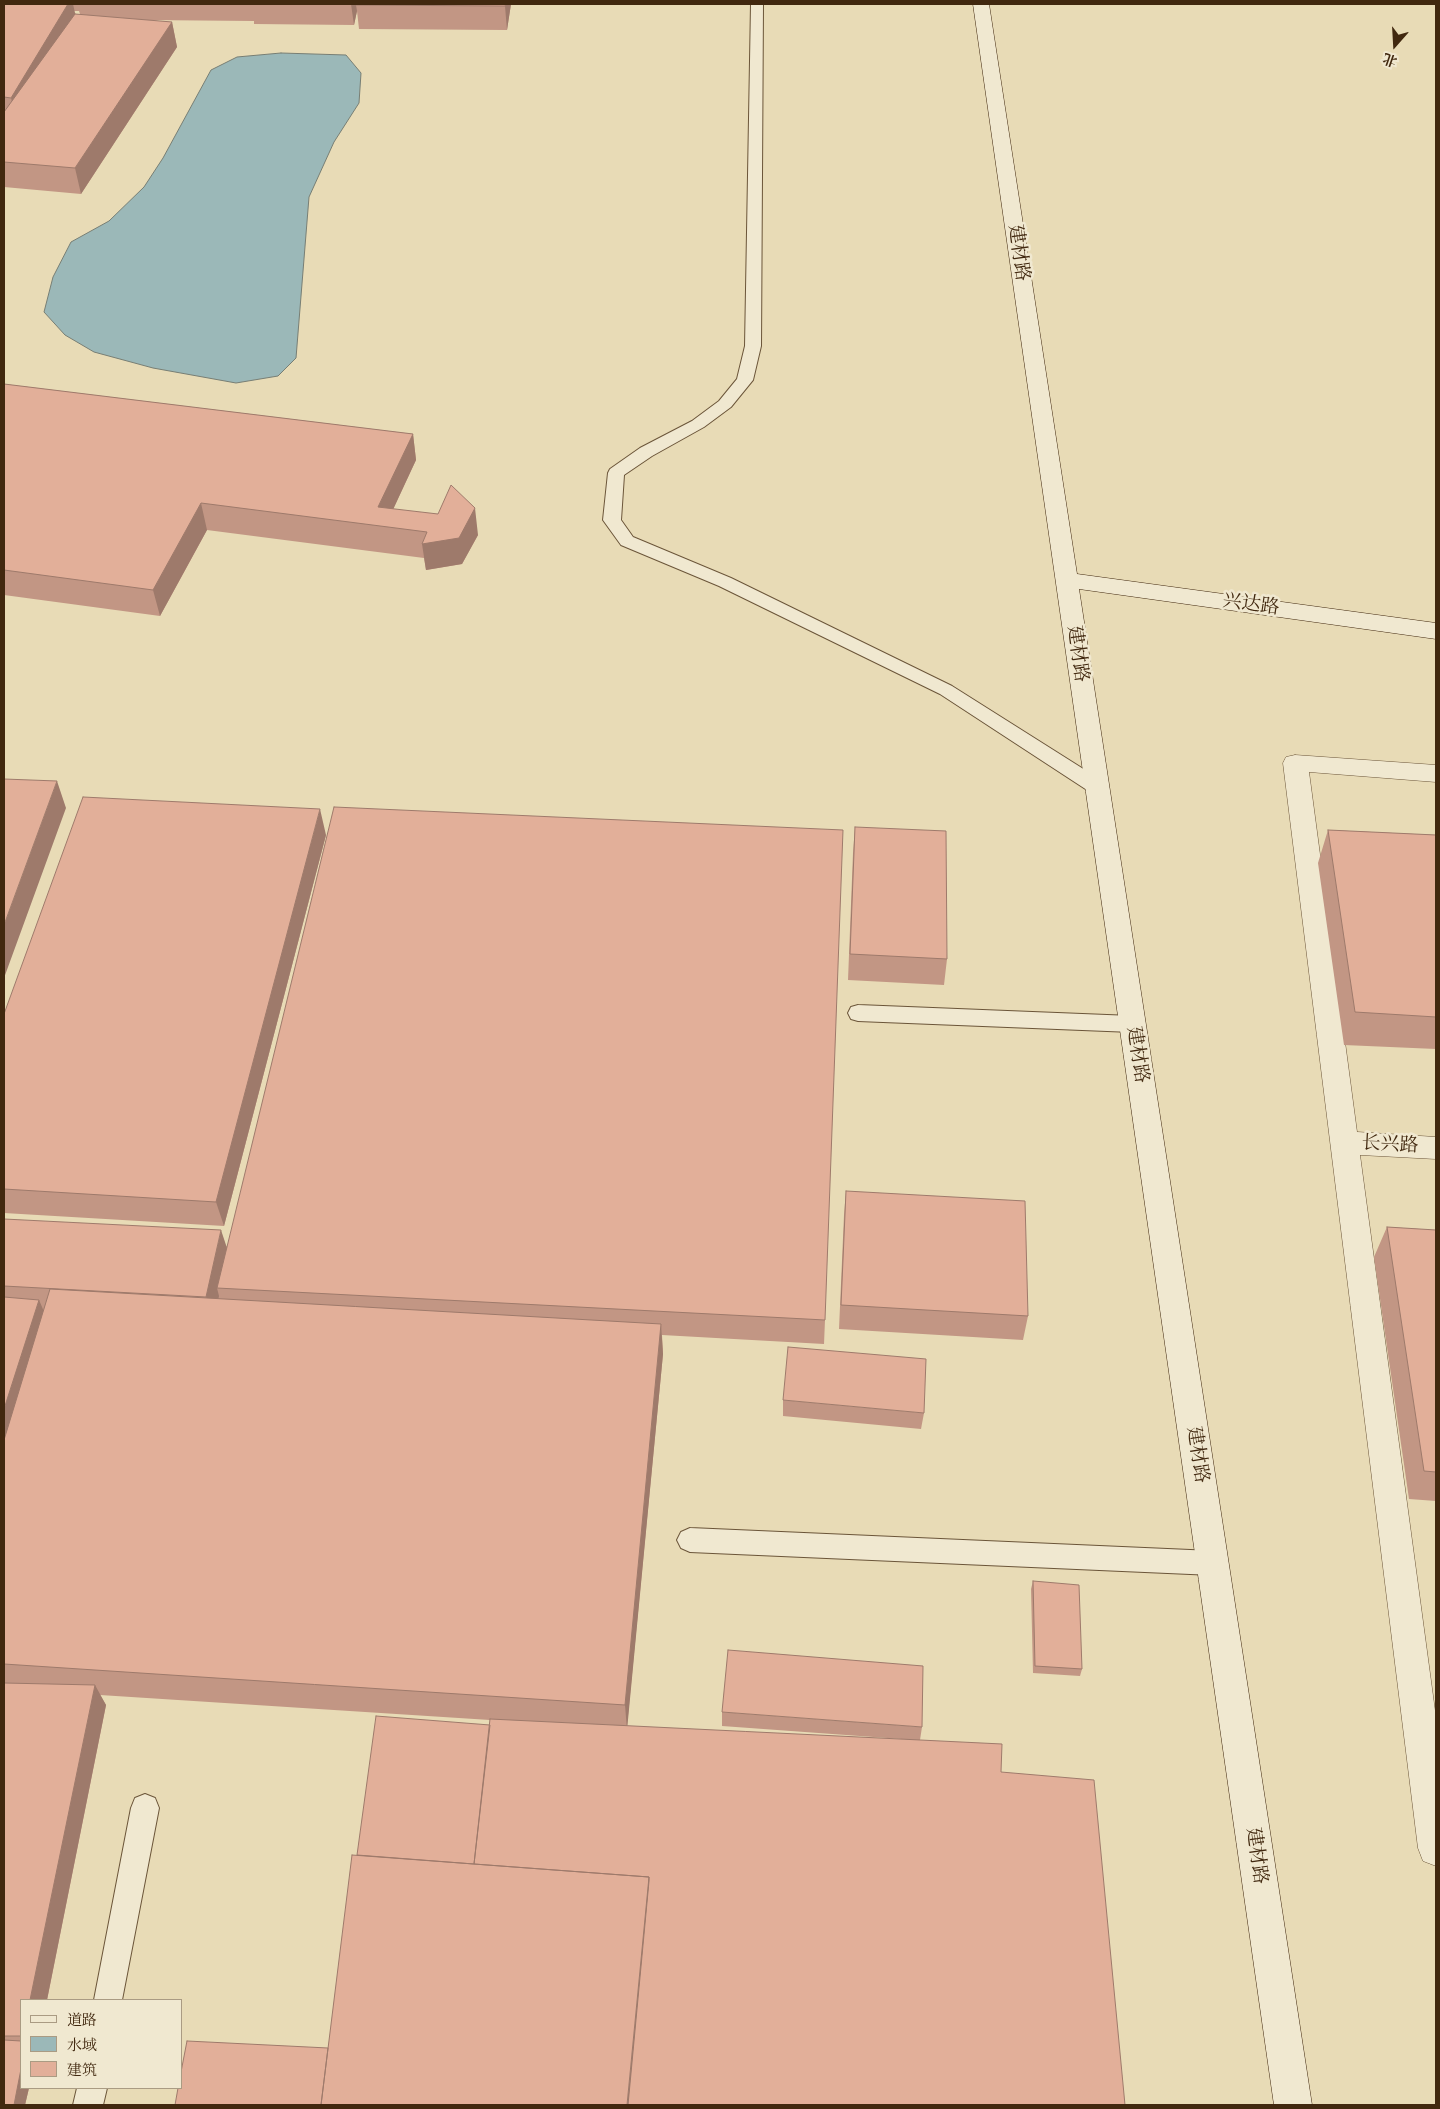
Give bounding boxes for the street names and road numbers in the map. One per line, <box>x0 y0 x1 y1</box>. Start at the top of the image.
street label: 建材路 <box>1003 223 1033 283</box>
street label: 兴达路 <box>1221 590 1281 620</box>
street label: 建材路 <box>1062 624 1092 684</box>
street label: 建材路 <box>1121 1025 1153 1085</box>
street label: 长兴路 <box>1361 1132 1419 1158</box>
street label: 建材路 <box>1181 1425 1213 1485</box>
street label: 建材路 <box>1241 1826 1271 1886</box>

